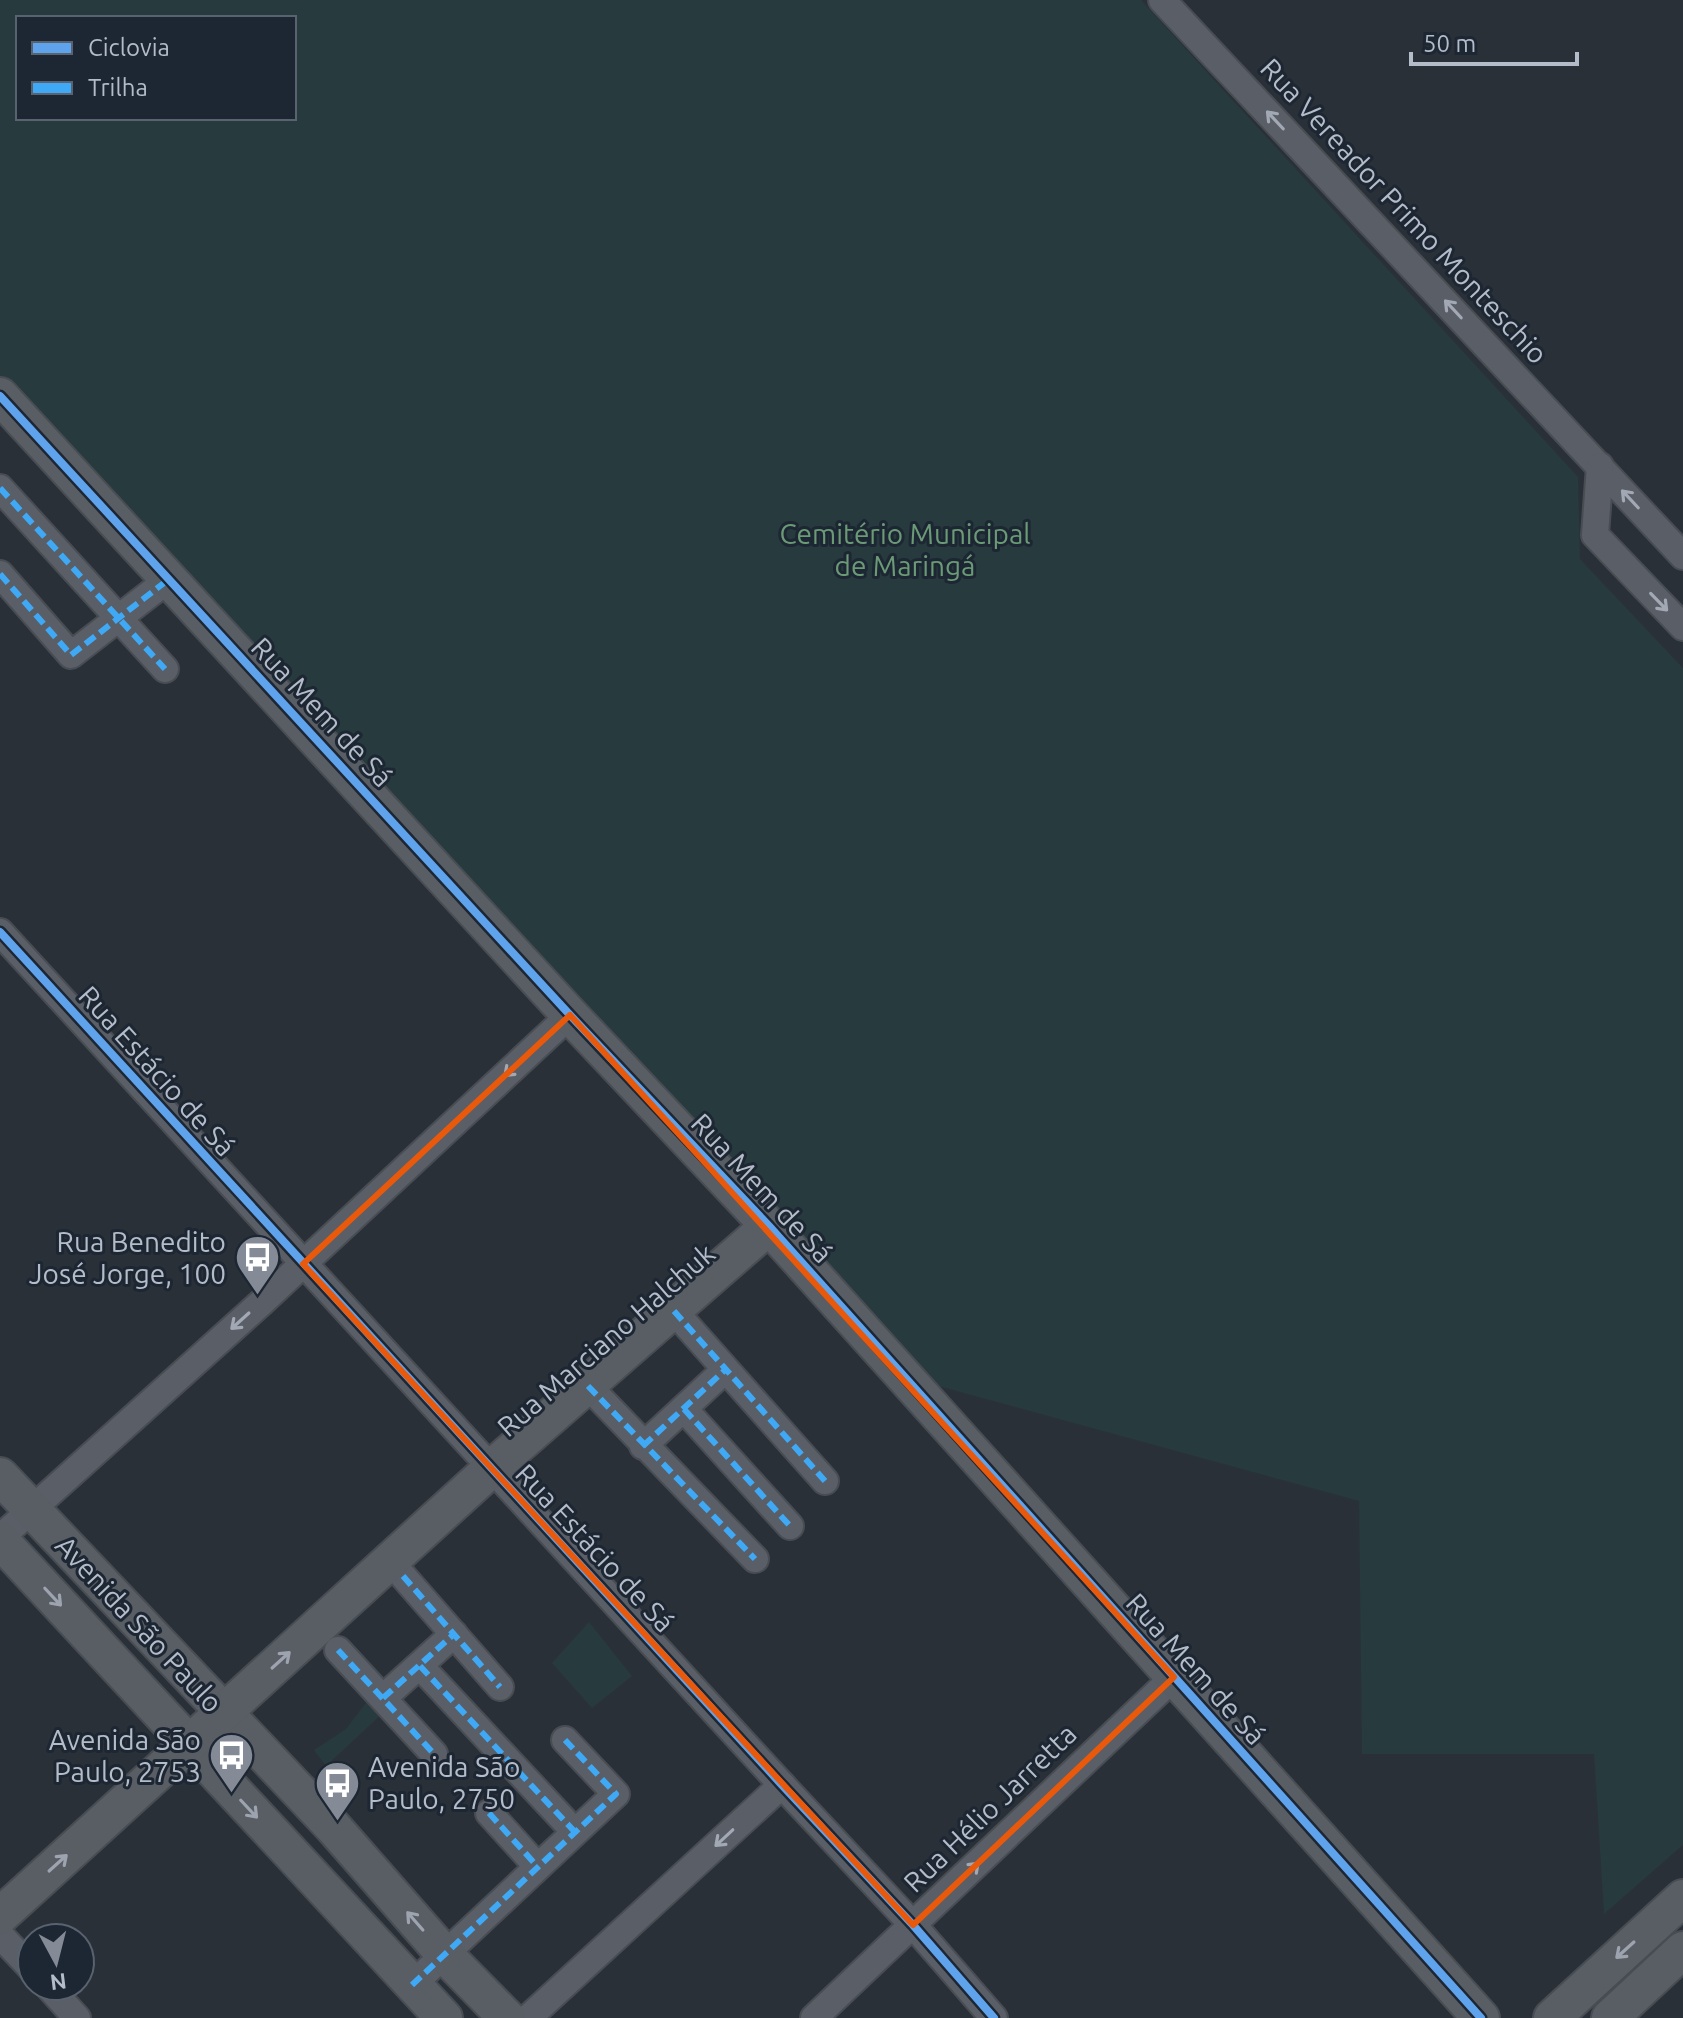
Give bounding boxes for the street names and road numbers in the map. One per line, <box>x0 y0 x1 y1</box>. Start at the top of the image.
street label: Rua Vereador Primo Monteschio <box>1255 52 1554 369</box>
street label: Rua Mem de Sá <box>246 631 399 792</box>
street label: Rua Estácio de Sá <box>73 980 242 1162</box>
street label: Rua Mem de Sá <box>686 1107 839 1268</box>
street label: Rua Marciano Halchuk <box>491 1237 720 1442</box>
street label: Rua Estácio de Sá <box>510 1458 681 1638</box>
street label: Avenida São Paulo <box>50 1529 229 1718</box>
street label: Rua Mem de Sá <box>1121 1587 1272 1750</box>
street label: Rua Hélio Jarretta <box>897 1718 1082 1898</box>

